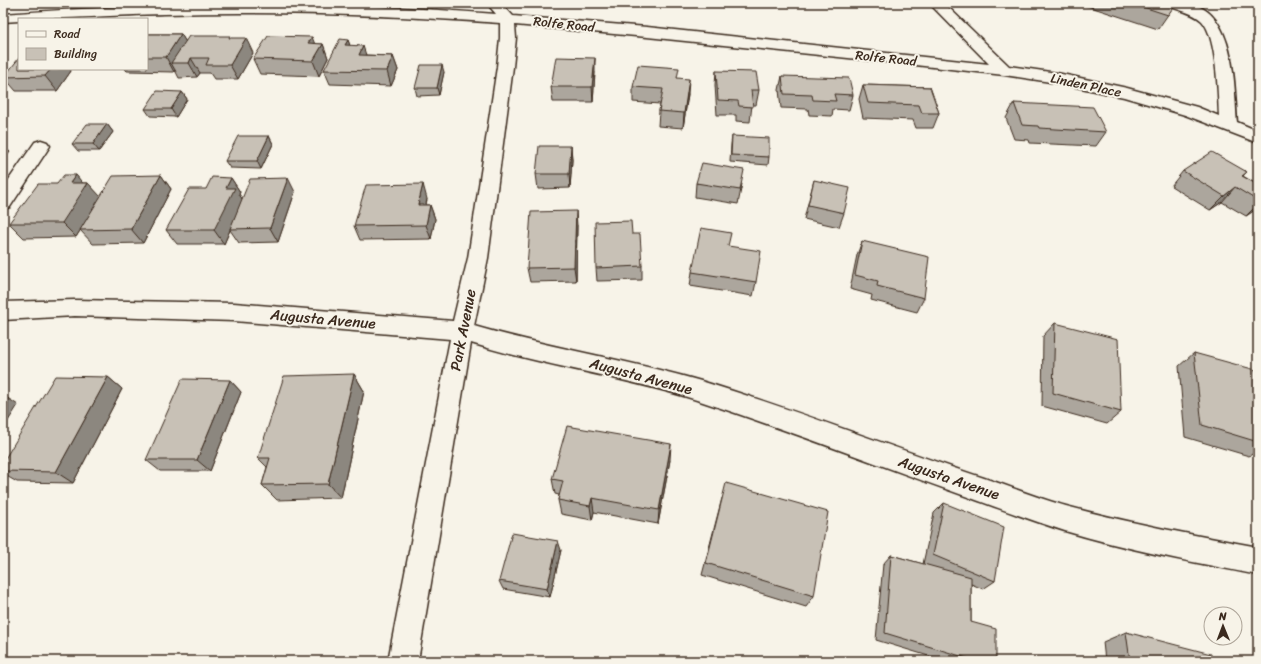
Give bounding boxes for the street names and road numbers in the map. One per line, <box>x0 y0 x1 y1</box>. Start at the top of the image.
street label: Rolfe Road <box>532 9 597 39</box>
street label: Rolfe Road <box>854 43 919 73</box>
street label: Linden Place <box>1048 66 1124 104</box>
street label: Park Avenue <box>442 286 484 373</box>
street label: Augusta Avenue <box>268 301 377 337</box>
street label: Augusta Avenue <box>586 349 695 402</box>
street label: Augusta Avenue <box>894 448 1003 508</box>

